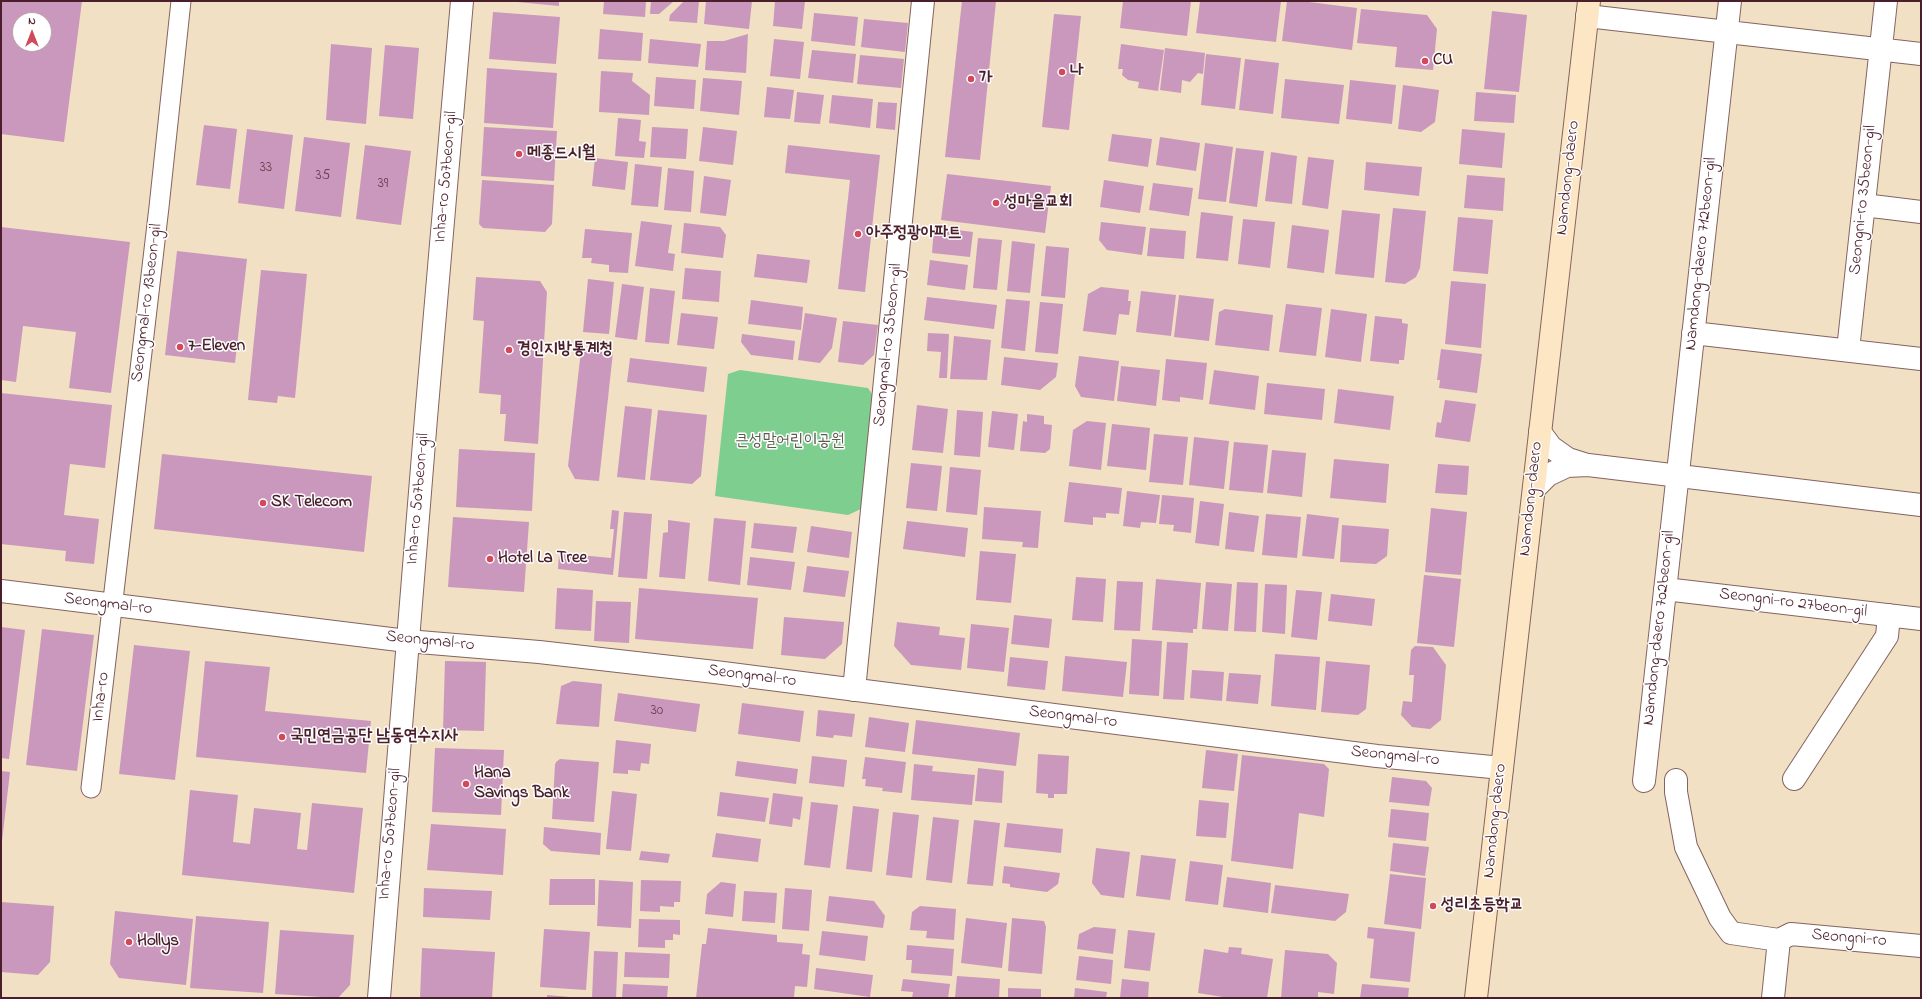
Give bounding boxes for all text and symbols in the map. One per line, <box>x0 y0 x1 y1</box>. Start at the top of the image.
north arrow <box>12 12 52 52</box>
text: N <box>28 13 36 29</box>
place label: CU <box>1433 51 1453 71</box>
marker: CU <box>1420 56 1430 66</box>
place label: 나 <box>1070 62 1084 82</box>
marker: 나 <box>1057 67 1067 77</box>
place label: 가 <box>979 69 993 89</box>
marker: 가 <box>966 74 976 84</box>
street label: Inha-ro 507beon-gil <box>431 110 463 244</box>
street label: Namdong-daero <box>1553 120 1585 236</box>
street label: Seongni-ro 35beon-gil <box>1846 124 1882 276</box>
place label: 메종드시월 <box>527 144 595 164</box>
marker: 메종드시월 <box>514 149 524 159</box>
street label: Namdong-daero 712beon-gil <box>1682 156 1722 352</box>
house number: 33 <box>260 160 272 178</box>
house number: 35 <box>316 168 330 186</box>
house number: 39 <box>378 176 388 194</box>
place label: 성마을교회 <box>1004 193 1072 213</box>
marker: 성마을교회 <box>991 198 1001 208</box>
street label: Seongmal-ro 13beon-gil <box>128 223 168 383</box>
place label: 아주정광아파트 <box>866 224 962 244</box>
marker: 아주정광아파트 <box>853 229 863 239</box>
street label: Seongmal-ro 35beon-gil <box>870 262 908 428</box>
place label: 7-Eleven <box>188 337 245 357</box>
place label: 경인지방통계청 <box>517 340 613 360</box>
marker: 7-Eleven <box>175 342 185 352</box>
marker: 경인지방통계청 <box>504 345 514 355</box>
street label: Inha-ro 507beon-gil <box>403 432 435 566</box>
park label: 큰성말어린이공원 <box>735 432 845 452</box>
street label: Namdong-daero <box>1516 441 1548 557</box>
place label: SK Telecom <box>271 493 352 513</box>
marker: SK Telecom <box>258 498 268 508</box>
street label: Namdong-daero 702beon-gil <box>1640 530 1680 726</box>
place label: Hotel La Tree <box>498 549 587 569</box>
marker: Hotel La Tree <box>485 554 495 564</box>
street label: Seongni-ro 27beon-gil <box>1718 585 1868 623</box>
street label: Seongmal-ro <box>63 589 153 621</box>
street label: Seongmal-ro <box>385 627 475 657</box>
street label: Seongmal-ro <box>707 661 797 693</box>
street label: Inha-ro <box>89 671 115 723</box>
street label: Seongmal-ro <box>1028 702 1118 734</box>
house number: 30 <box>651 703 663 721</box>
place label: 국민연금공단 남동연수지사 <box>290 727 458 747</box>
marker: 국민연금공단 남동연수지사 <box>277 732 287 742</box>
street label: Seongmal-ro <box>1350 742 1440 772</box>
street label: Namdong-daero <box>1480 763 1512 879</box>
place label: Hana Savings Bank <box>474 764 569 804</box>
street label: Inha-ro 507beon-gil <box>375 767 407 901</box>
marker: Hana Savings Bank <box>461 779 471 789</box>
place label: 성리초등학교 <box>1441 896 1523 916</box>
marker: 성리초등학교 <box>1428 901 1438 911</box>
street label: Seongni-ro <box>1811 926 1887 952</box>
place label: Hollys <box>137 932 179 952</box>
marker: Hollys <box>124 937 134 947</box>

